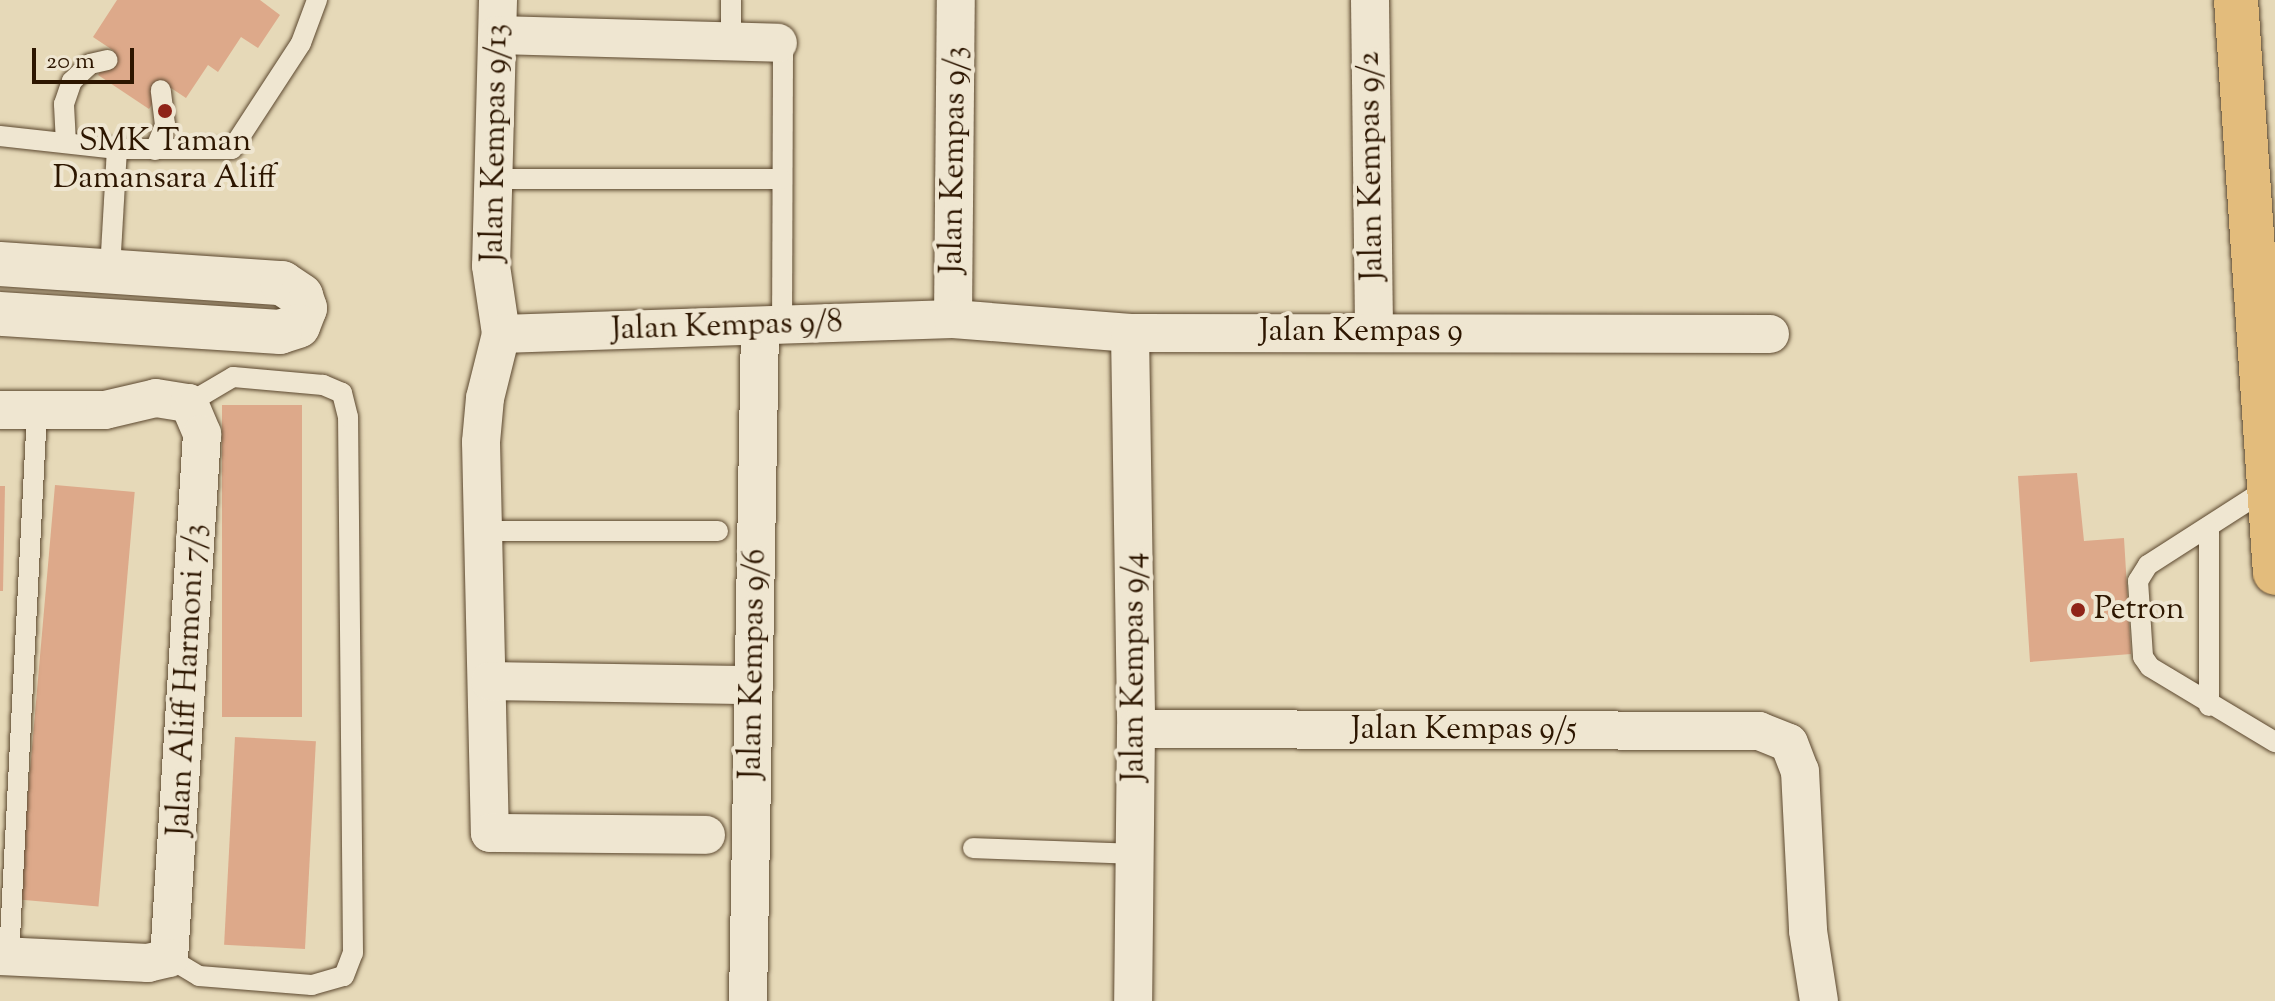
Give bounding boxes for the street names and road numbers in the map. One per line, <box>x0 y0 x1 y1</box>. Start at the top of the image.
street label: Jalan Kempas 9/13 <box>475 23 517 263</box>
street label: Jalan Kempas 9/3 <box>934 46 976 274</box>
street label: Jalan Kempas 9/2 <box>1351 51 1393 281</box>
street label: Jalan Kempas 9/8 <box>611 304 843 350</box>
street label: Jalan Kempas 9 <box>1259 313 1463 351</box>
street label: Jalan Aliff Harmoni 7/3 <box>161 523 215 837</box>
street label: Jalan Kempas 9/6 <box>733 548 775 780</box>
street label: Jalan Kempas 9/4 <box>1116 552 1154 782</box>
street label: Jalan Kempas 9/5 <box>1351 711 1577 749</box>

